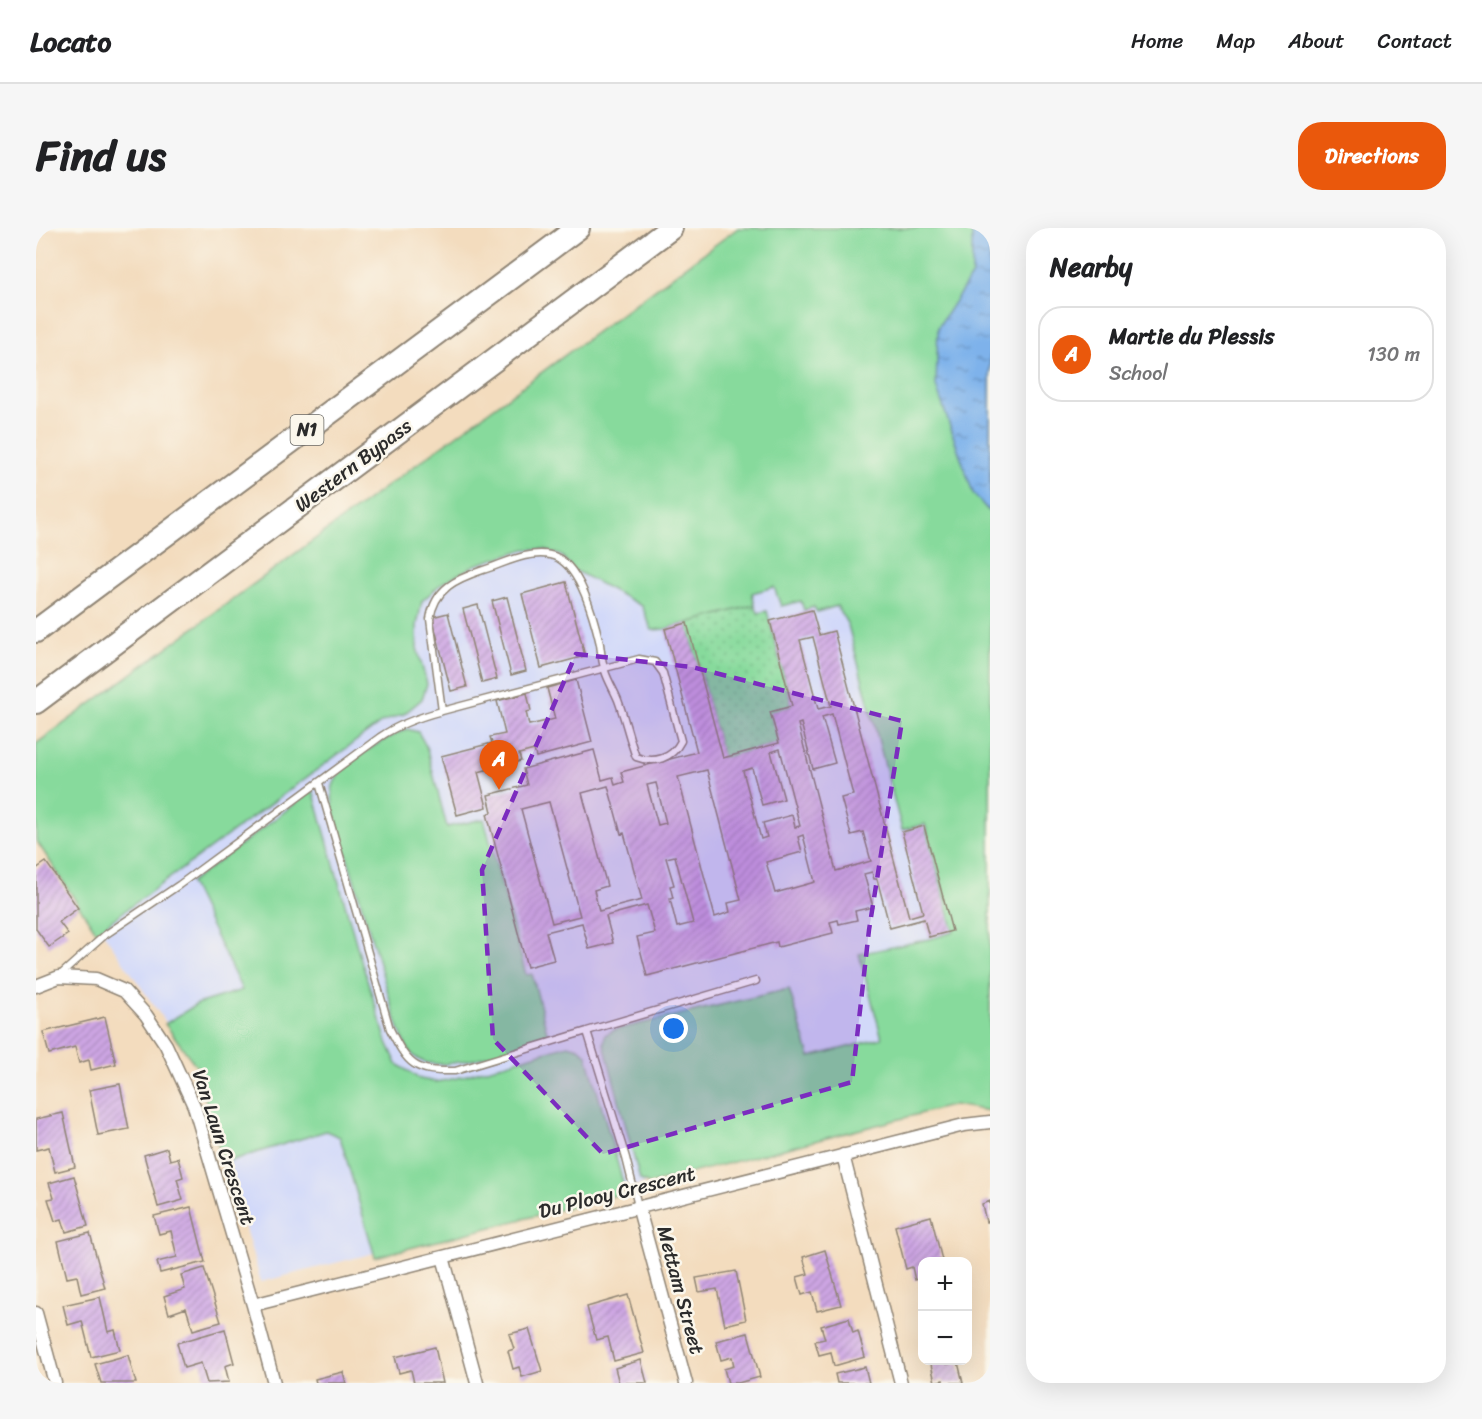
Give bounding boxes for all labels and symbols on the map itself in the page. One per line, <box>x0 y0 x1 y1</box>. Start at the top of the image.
street label: Western Bypass <box>287 409 420 522</box>
road number: N1 <box>290 415 324 445</box>
pin: A <box>480 740 518 790</box>
your location <box>659 1014 688 1043</box>
street label: Van Laun Crescent <box>182 1065 265 1230</box>
street label: Du Plooy Crescent <box>535 1156 699 1229</box>
street label: Mettam Street <box>647 1222 715 1359</box>

